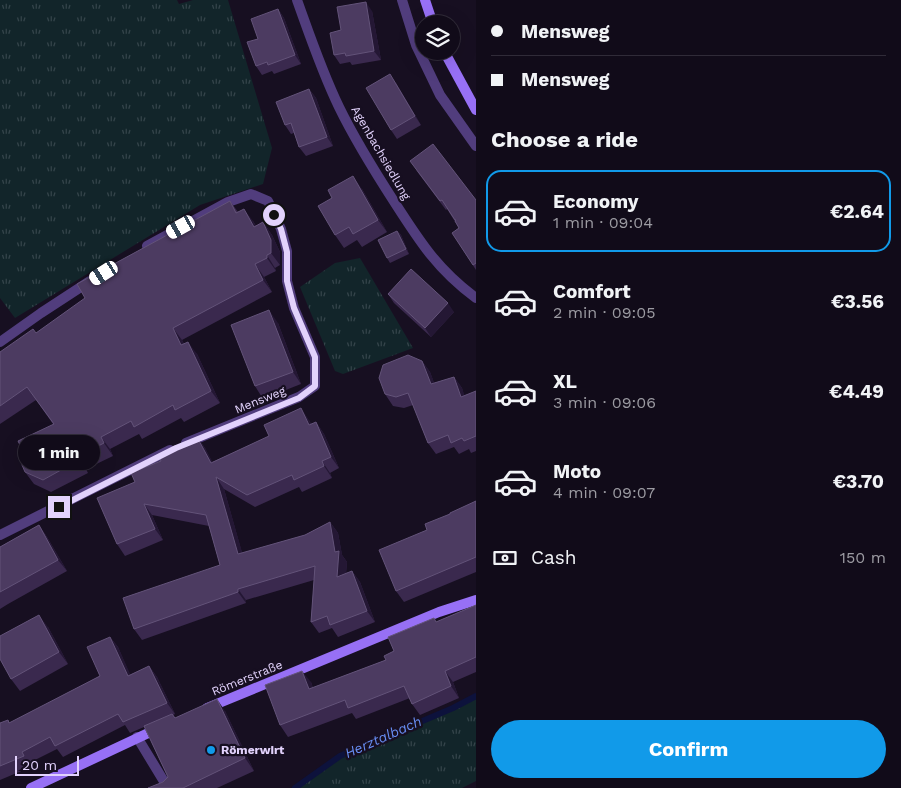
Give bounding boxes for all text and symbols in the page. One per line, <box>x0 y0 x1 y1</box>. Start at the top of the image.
map controls <box>415 15 460 60</box>
button: layers <box>415 15 460 60</box>
text: Mensweg <box>521 20 609 43</box>
text: Mensweg <box>521 68 609 91</box>
street label: Agenbachsiedlung <box>348 104 414 203</box>
text: Choose a ride <box>491 127 638 152</box>
icon: car <box>493 189 538 234</box>
text: Economy <box>553 190 638 213</box>
text: €2.64 <box>830 200 884 223</box>
route start <box>263 204 285 226</box>
car <box>164 213 197 241</box>
text: 1 min · 09:04 <box>553 213 653 232</box>
car <box>87 259 120 287</box>
icon: car <box>493 279 538 324</box>
text: Comfort <box>553 280 631 303</box>
text: €3.56 <box>831 290 884 313</box>
text: 2 min · 09:05 <box>553 303 656 322</box>
icon: car <box>493 369 538 414</box>
text: XL <box>553 370 577 393</box>
text: €4.49 <box>829 380 884 403</box>
street label: Mensweg <box>233 383 288 417</box>
text: 3 min · 09:06 <box>553 393 656 412</box>
callout: 1 min <box>18 434 100 470</box>
text: 1 min <box>38 443 80 462</box>
icon: car <box>493 459 538 504</box>
text: Moto <box>553 460 601 483</box>
text: €3.70 <box>833 470 884 493</box>
text: 4 min · 09:07 <box>553 483 655 502</box>
route end <box>48 496 70 518</box>
icon: cash <box>491 544 519 572</box>
text: Cash <box>531 546 577 569</box>
text: 150 m <box>840 548 886 567</box>
street label: Römerstraße <box>210 657 285 699</box>
water label: Herztalbach <box>342 713 424 761</box>
button: Confirm <box>491 720 886 778</box>
place label: Römerwirt <box>221 743 285 757</box>
marker: Römerwirt <box>205 744 217 756</box>
scale bar <box>15 753 79 776</box>
text: 20 m <box>22 757 57 773</box>

